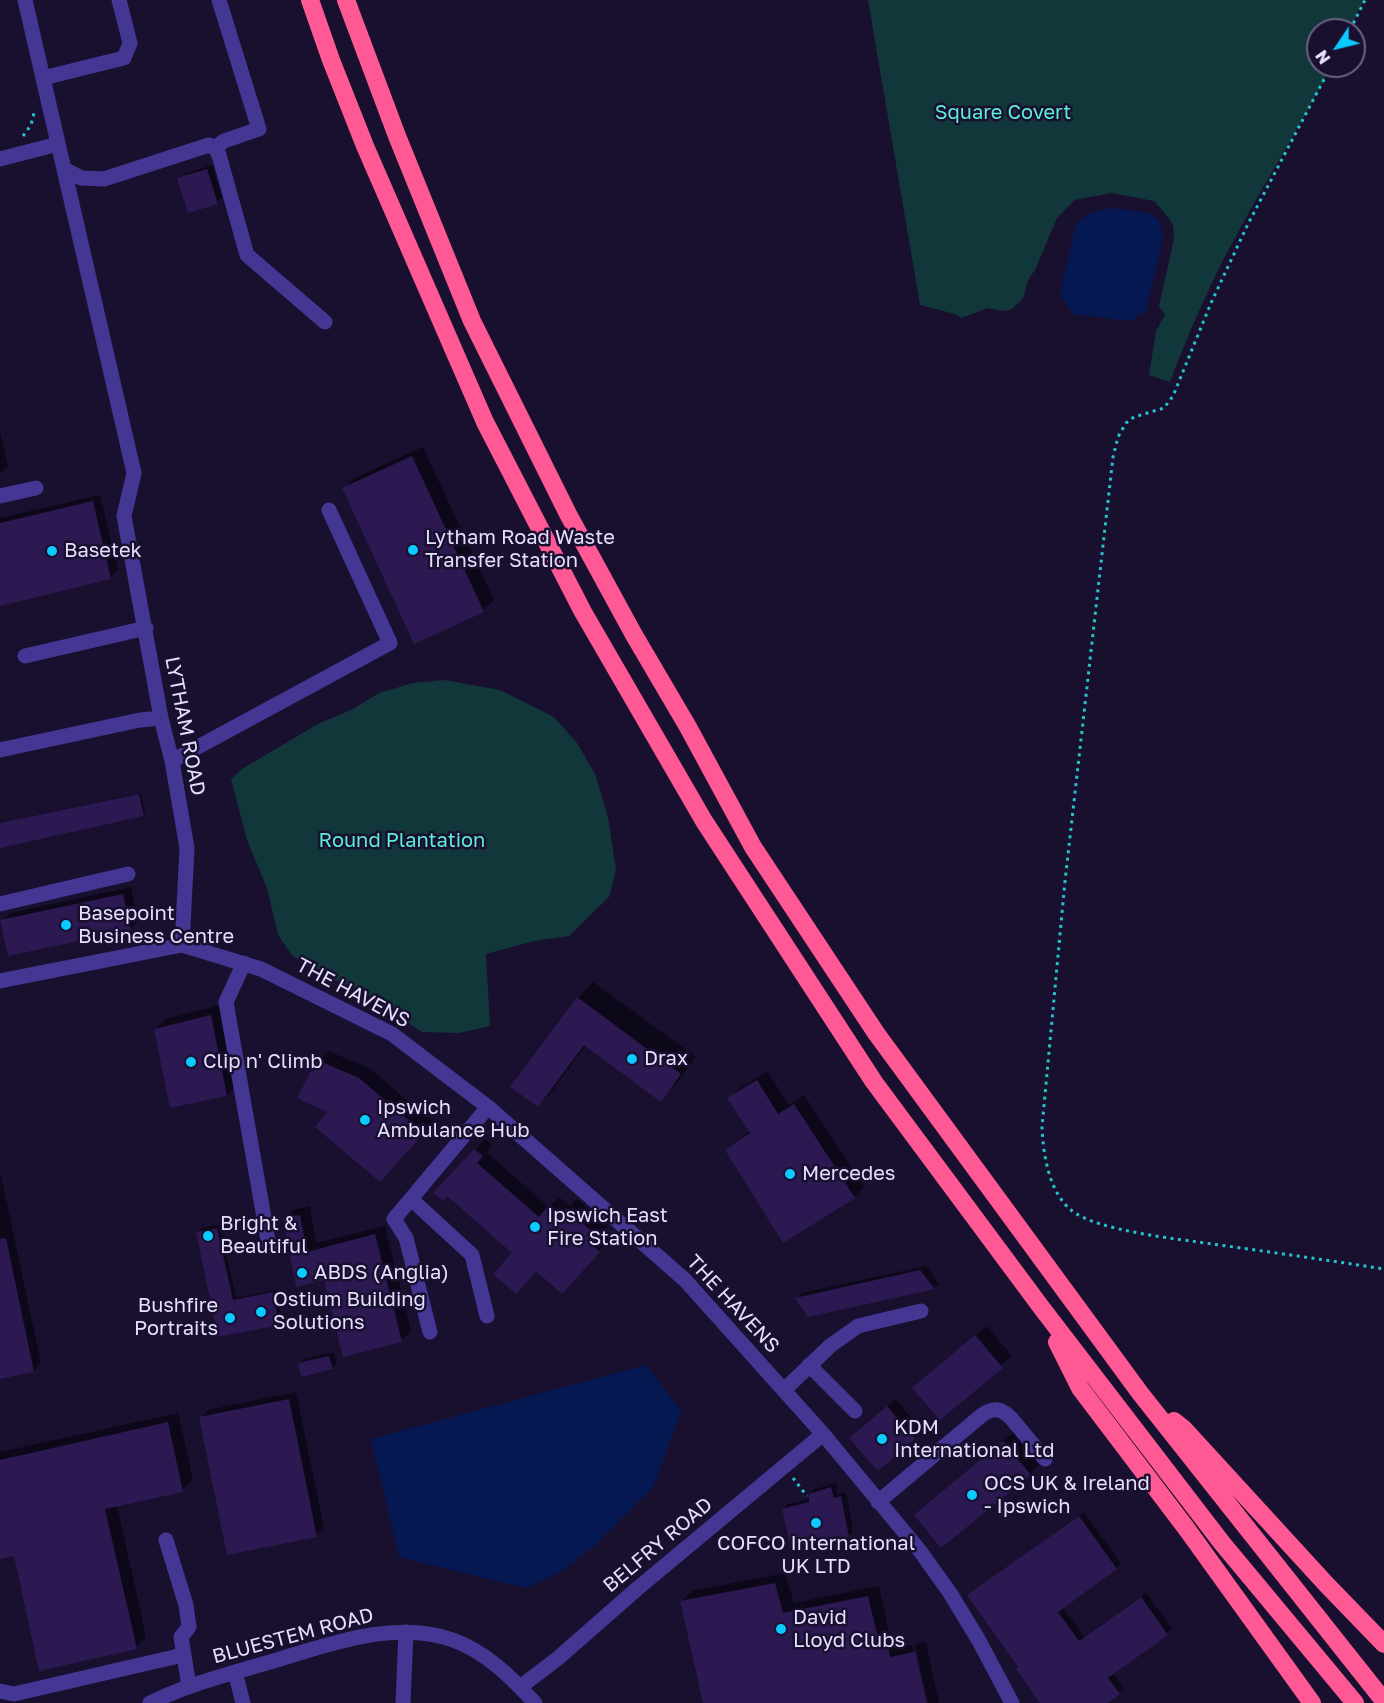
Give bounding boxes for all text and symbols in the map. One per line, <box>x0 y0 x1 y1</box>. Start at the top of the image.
north arrow <box>1306 18 1366 78</box>
text: N <box>1311 46 1335 68</box>
park label: Square Covert <box>935 101 1071 125</box>
place label: Lytham Road Waste Transfer Station <box>425 526 615 573</box>
place label: Basetek <box>64 539 142 563</box>
marker: Lytham Road Waste Transfer Station <box>406 543 420 557</box>
marker: Basetek <box>45 544 59 558</box>
street label: LYTHAM ROAD <box>160 655 210 797</box>
park label: Round Plantation <box>319 829 485 853</box>
place label: Basepoint Business Centre <box>78 902 234 949</box>
marker: Basepoint Business Centre <box>59 918 73 932</box>
street label: THE HAVENS <box>292 953 414 1033</box>
place label: Drax <box>644 1047 688 1071</box>
place label: Clip n' Climb <box>203 1050 323 1074</box>
marker: Drax <box>625 1052 639 1066</box>
marker: Clip n' Climb <box>184 1055 198 1069</box>
place label: Ipswich Ambulance Hub <box>377 1096 530 1143</box>
marker: Ipswich Ambulance Hub <box>358 1113 372 1127</box>
place label: Mercedes <box>802 1162 895 1186</box>
marker: Mercedes <box>783 1167 797 1181</box>
place label: Ipswich East Fire Station <box>547 1204 668 1251</box>
place label: Bright & Beautiful <box>220 1212 308 1259</box>
marker: Ipswich East Fire Station <box>528 1220 542 1234</box>
marker: Bright & Beautiful <box>201 1229 215 1243</box>
street label: THE HAVENS <box>682 1250 784 1358</box>
place label: ABDS (Anglia) <box>314 1261 449 1285</box>
marker: ABDS (Anglia) <box>295 1266 309 1280</box>
place label: Ostium Building Solutions <box>273 1288 426 1335</box>
place label: Bushfire Portraits <box>134 1294 218 1341</box>
marker: Ostium Building Solutions <box>254 1305 268 1319</box>
marker: Bushfire Portraits <box>223 1311 237 1325</box>
place label: KDM International Ltd <box>894 1416 1055 1463</box>
marker: KDM International Ltd <box>875 1432 889 1446</box>
place label: OCS UK & Ireland - Ipswich <box>984 1472 1150 1519</box>
marker: OCS UK & Ireland - Ipswich <box>965 1488 979 1502</box>
street label: BELFRY ROAD <box>599 1492 717 1598</box>
marker: COFCO International UK LTD <box>809 1516 823 1530</box>
place label: COFCO International UK LTD <box>717 1532 915 1579</box>
street label: BLUESTEM ROAD <box>210 1603 376 1669</box>
place label: David Lloyd Clubs <box>793 1606 905 1653</box>
marker: David Lloyd Clubs <box>774 1622 788 1636</box>

